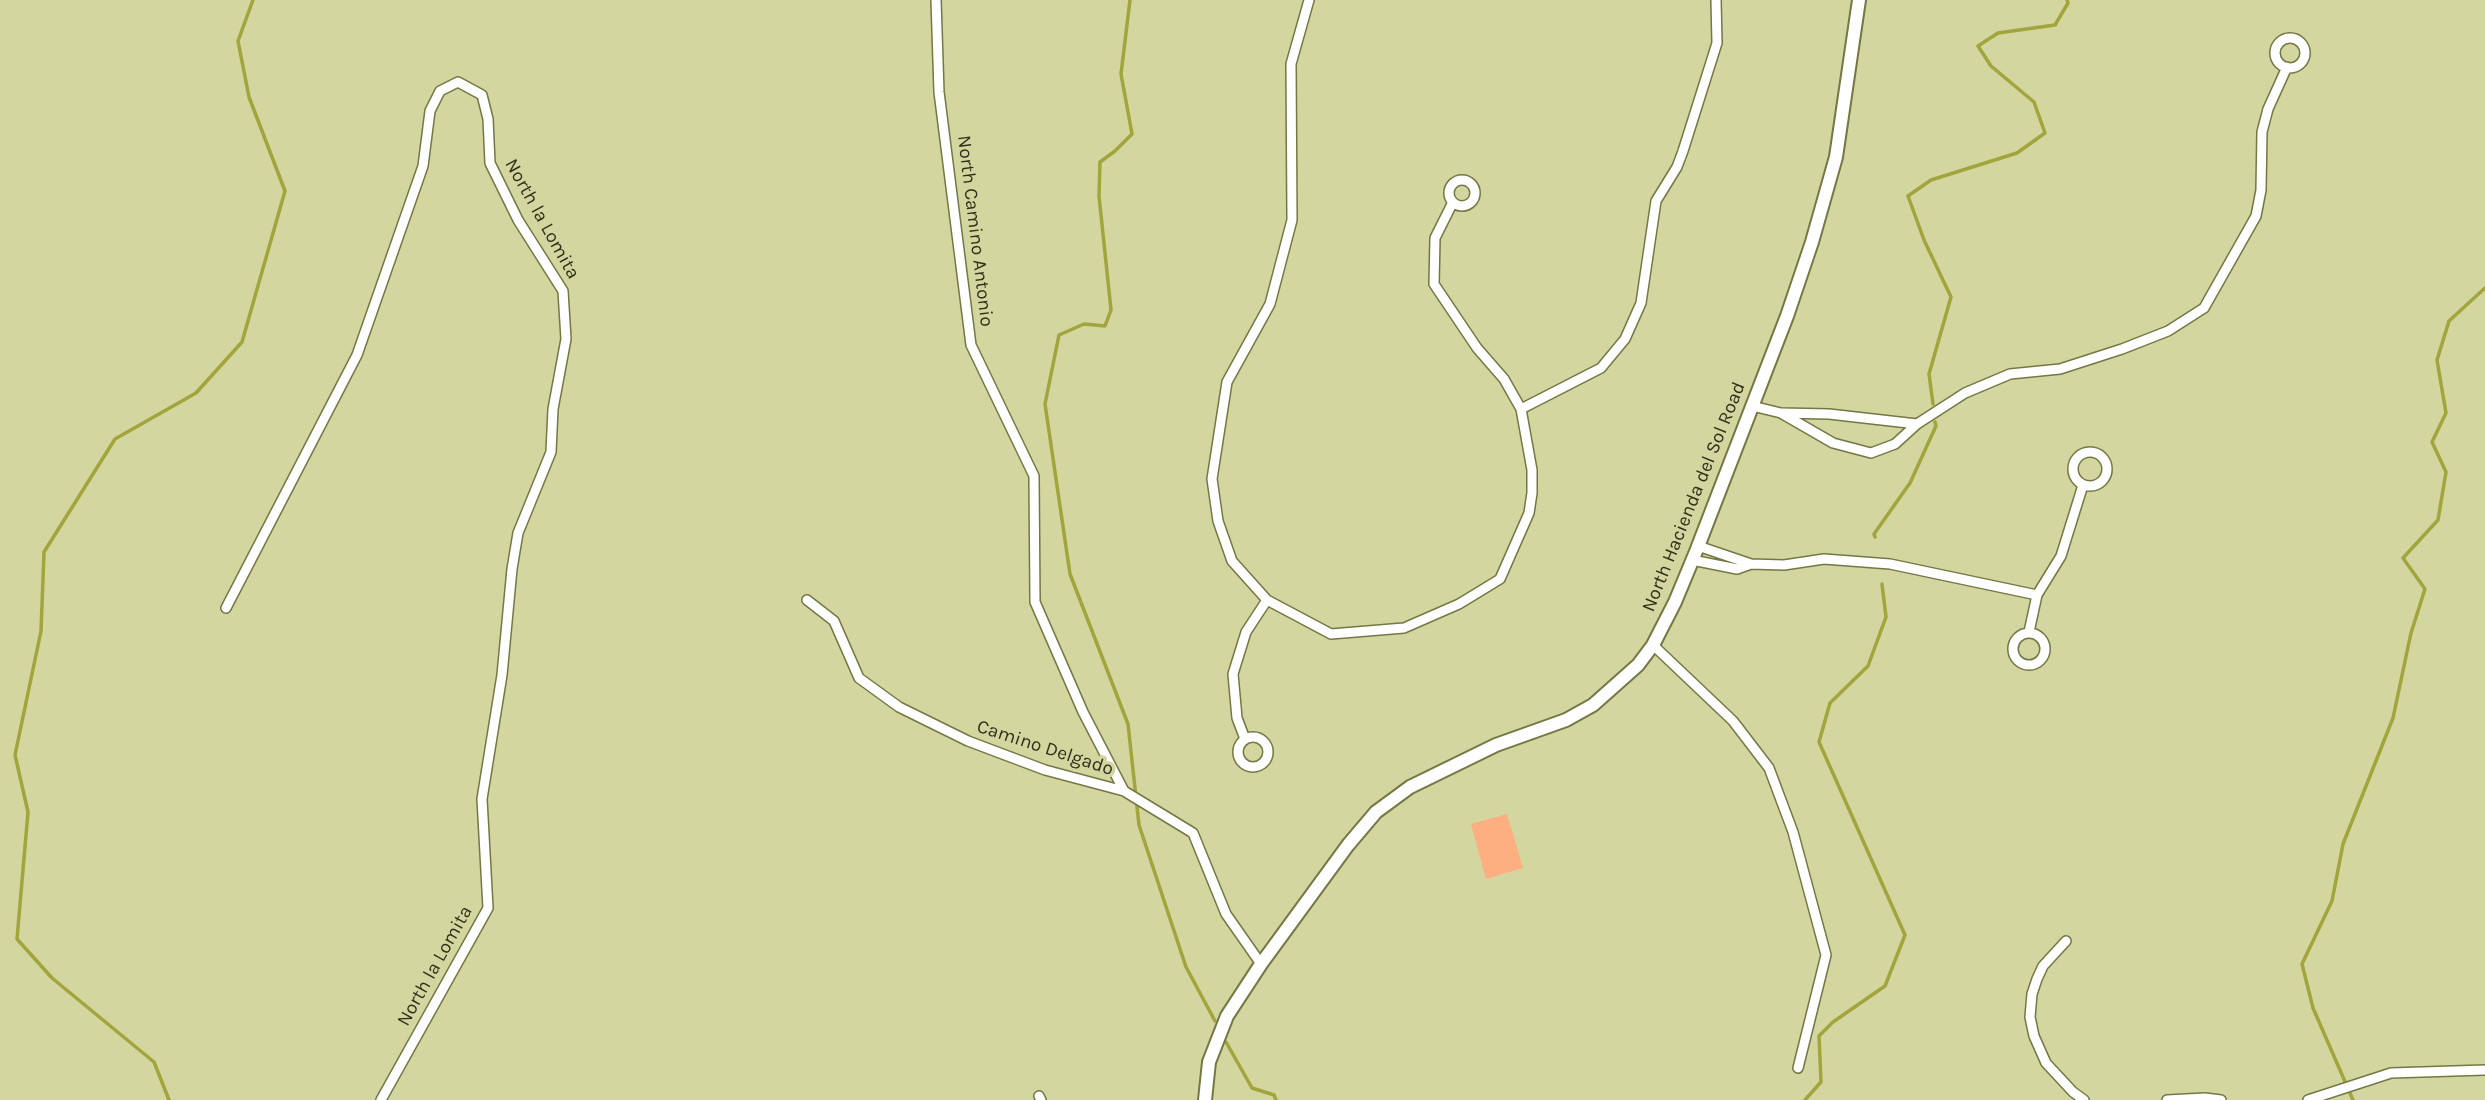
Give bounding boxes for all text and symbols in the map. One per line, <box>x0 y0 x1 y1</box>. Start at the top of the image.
street label: North Camino Antonio <box>952 134 998 328</box>
street label: North la Lomita <box>500 155 584 283</box>
street label: North Hacienda del Sol Road <box>1637 379 1751 615</box>
street label: Camino Delgado <box>974 715 1116 781</box>
street label: North la Lomita <box>393 902 477 1030</box>

